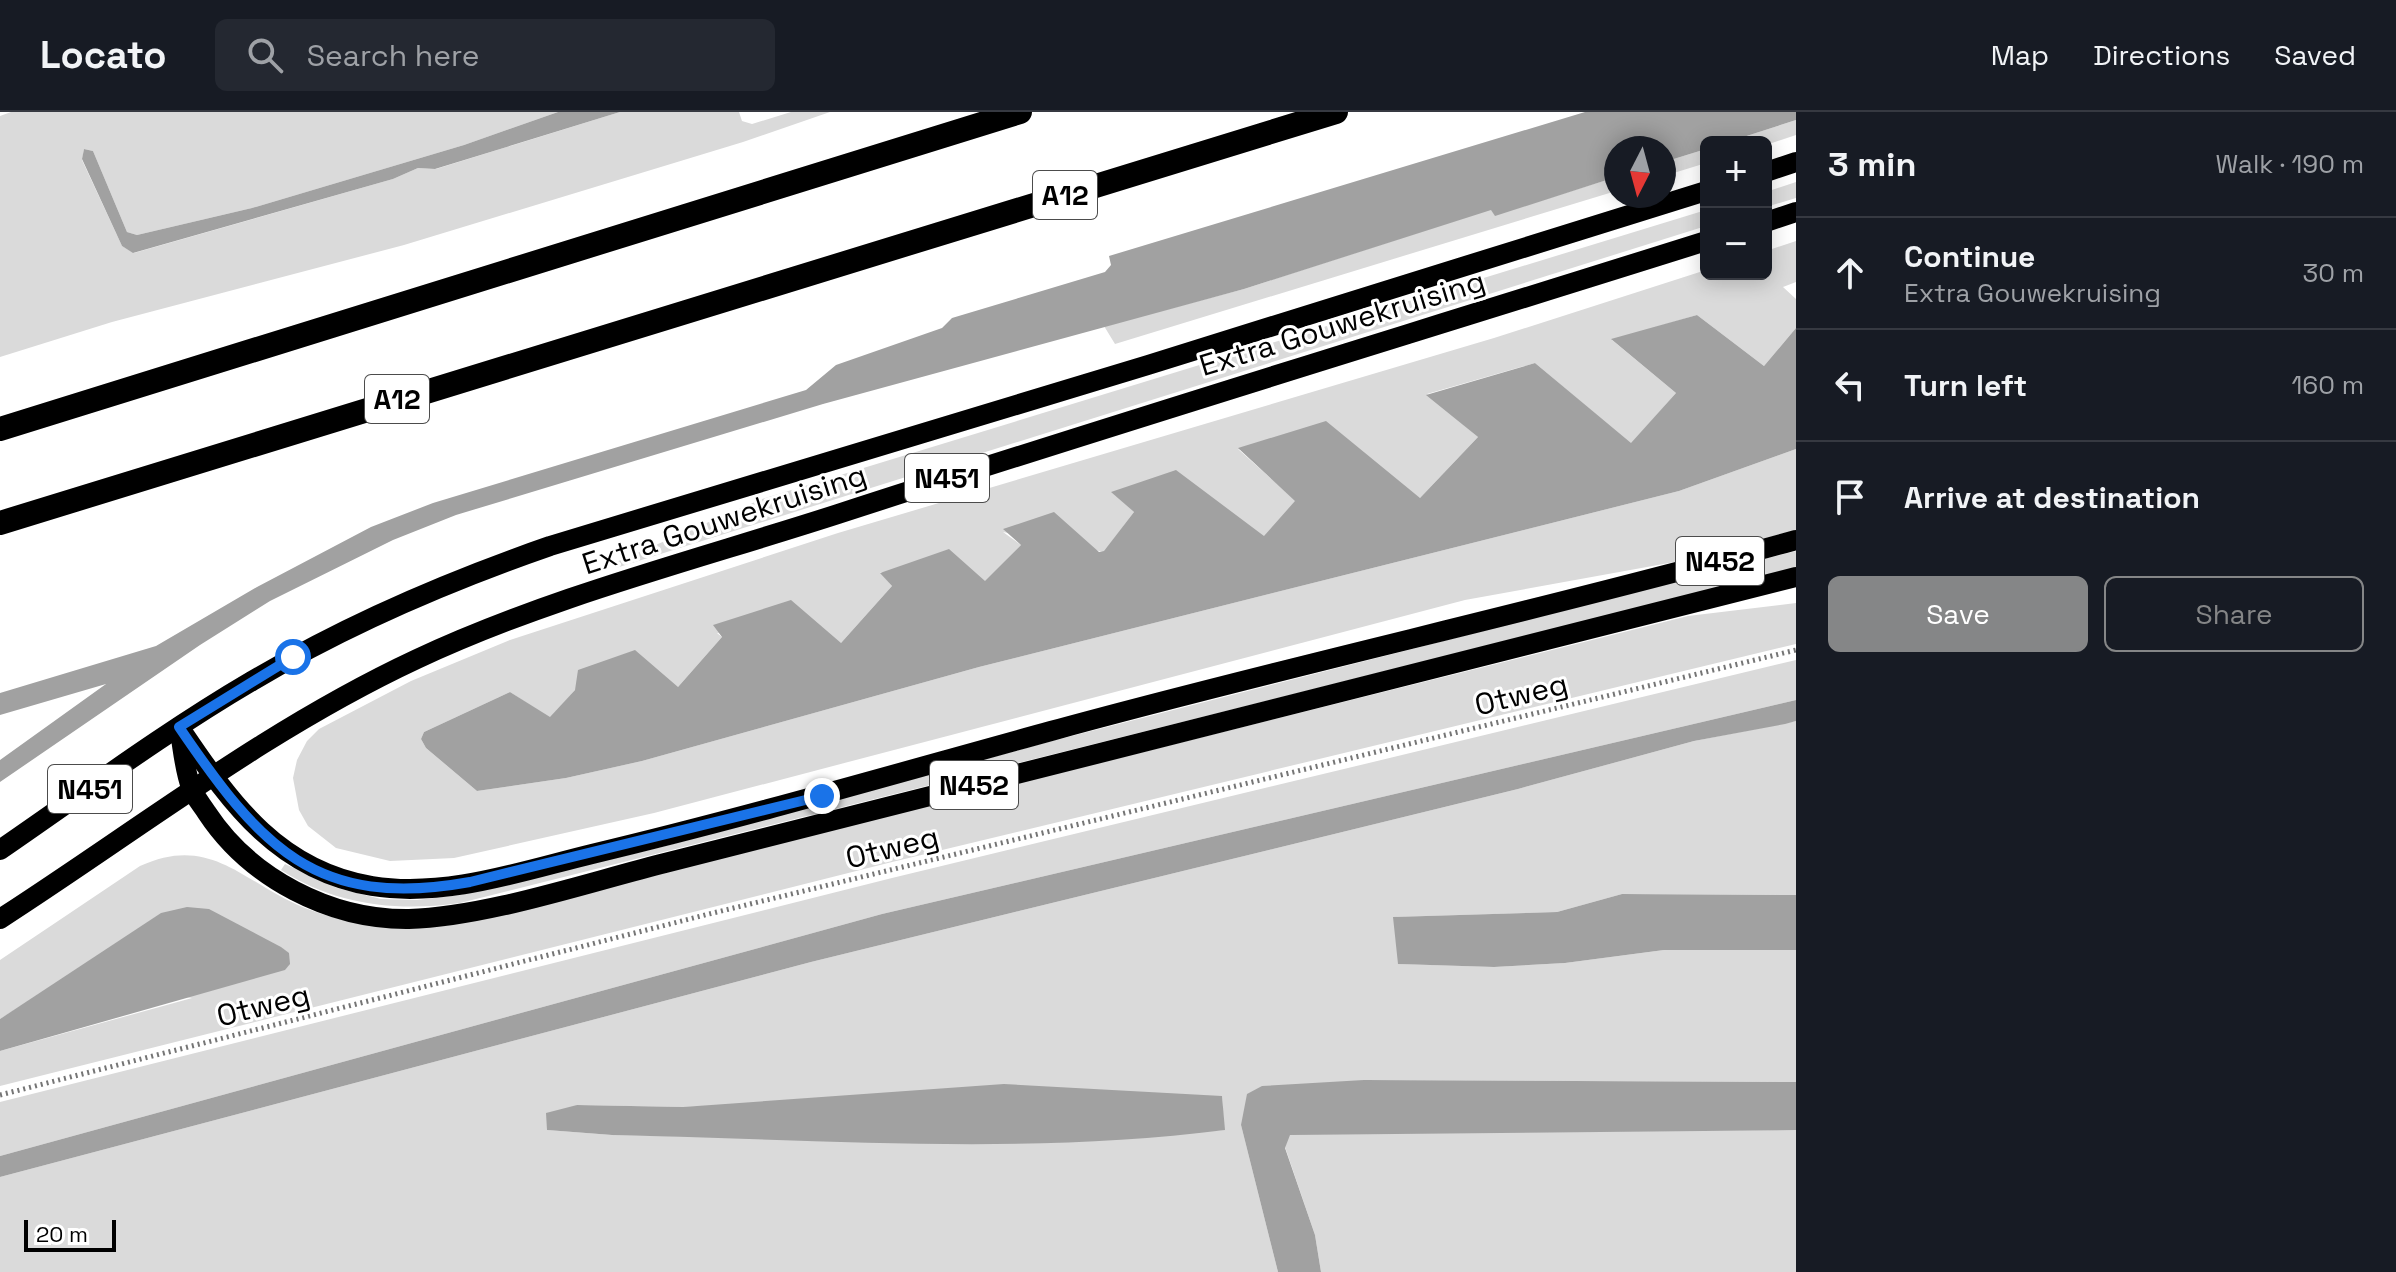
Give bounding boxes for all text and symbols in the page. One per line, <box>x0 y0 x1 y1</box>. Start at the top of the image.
search box <box>215 19 775 91</box>
text: Locato <box>40 31 167 79</box>
icon: search <box>243 33 287 77</box>
text: Search here <box>307 36 480 75</box>
text: Map <box>1991 37 2049 73</box>
text: Directions <box>2093 37 2230 73</box>
text: Saved <box>2274 37 2356 73</box>
north arrow <box>1604 136 1676 208</box>
map controls <box>1700 136 1772 280</box>
button: + <box>1700 136 1772 208</box>
text: 3 min <box>1828 143 1916 186</box>
text: Walk · 190 m <box>2215 147 2364 181</box>
road number: A12 <box>1033 171 1097 219</box>
button: − <box>1700 208 1772 280</box>
text: Continue <box>1904 237 2035 276</box>
icon: ahead <box>1828 251 1872 295</box>
text: 30 m <box>2303 256 2364 290</box>
street label: Extra Gouwekruising <box>1195 261 1489 385</box>
text: Extra Gouwekruising <box>1904 276 2161 310</box>
icon: left <box>1828 363 1872 407</box>
text: Turn left <box>1904 366 2027 405</box>
text: 160 m <box>2292 368 2364 402</box>
road number: A12 <box>365 375 429 423</box>
road number: N451 <box>905 454 989 502</box>
street label: Extra Gouwekruising <box>577 455 871 583</box>
icon: arrive <box>1828 475 1872 519</box>
text: Arrive at destination <box>1904 478 2200 517</box>
road number: N452 <box>1676 537 1764 585</box>
button: Save <box>1828 576 2088 652</box>
button: Share <box>2104 576 2364 652</box>
route start <box>275 639 311 675</box>
street label: Otweg <box>1470 664 1572 724</box>
road number: N452 <box>930 761 1018 809</box>
road number: N451 <box>48 765 132 813</box>
route end <box>804 778 840 814</box>
street label: Otweg <box>841 817 943 877</box>
street label: Otweg <box>212 975 314 1035</box>
scale bar <box>24 1216 116 1252</box>
text: 20 m <box>36 1220 88 1248</box>

